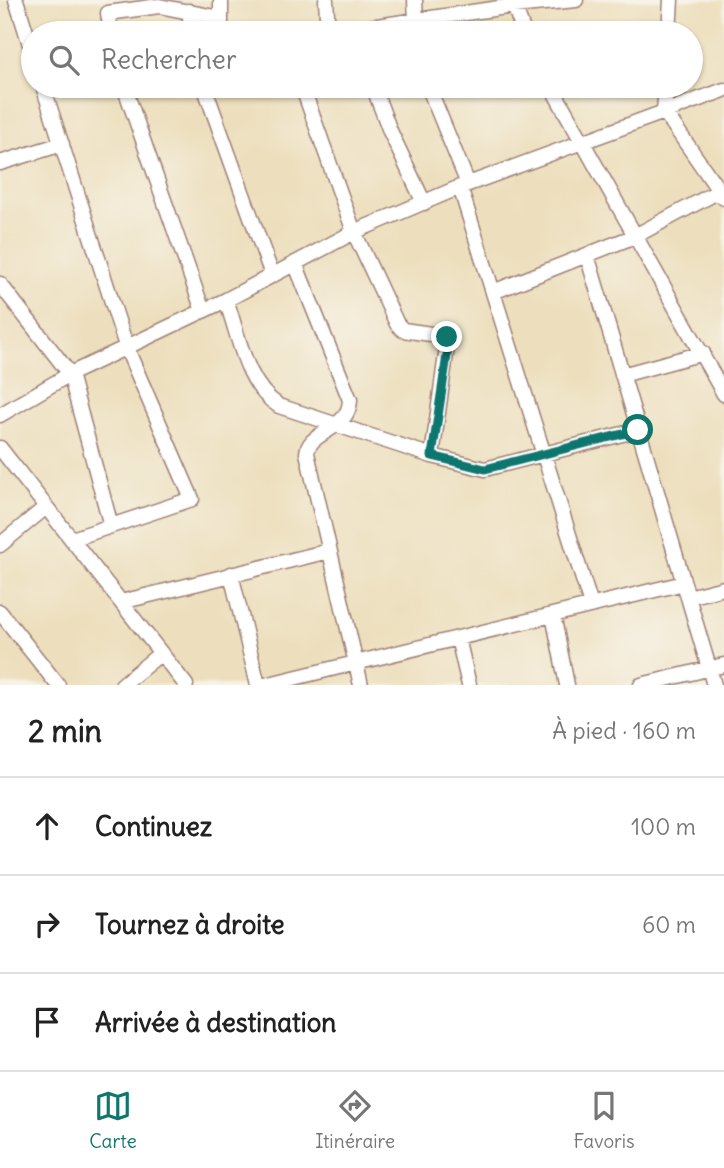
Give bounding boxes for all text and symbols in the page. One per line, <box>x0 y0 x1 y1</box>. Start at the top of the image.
search box <box>21 21 703 98</box>
icon: search <box>45 41 83 79</box>
text: Rechercher <box>101 43 237 76</box>
route end <box>431 321 462 352</box>
route start <box>622 414 653 445</box>
text: 2 min <box>28 712 102 750</box>
text: À pied · 160 m <box>552 716 696 745</box>
icon: ahead <box>28 807 66 845</box>
text: Continuez <box>95 810 212 843</box>
text: 100 m <box>631 812 696 841</box>
icon: right <box>28 905 66 943</box>
text: Tournez à droite <box>95 908 285 941</box>
text: 60 m <box>642 910 696 939</box>
icon: arrive <box>28 1003 66 1041</box>
text: Arrivée à destination <box>95 1006 336 1039</box>
tab: Carte <box>89 1087 137 1153</box>
tab: Itinéraire <box>315 1087 395 1153</box>
tab: Favoris <box>573 1087 635 1153</box>

